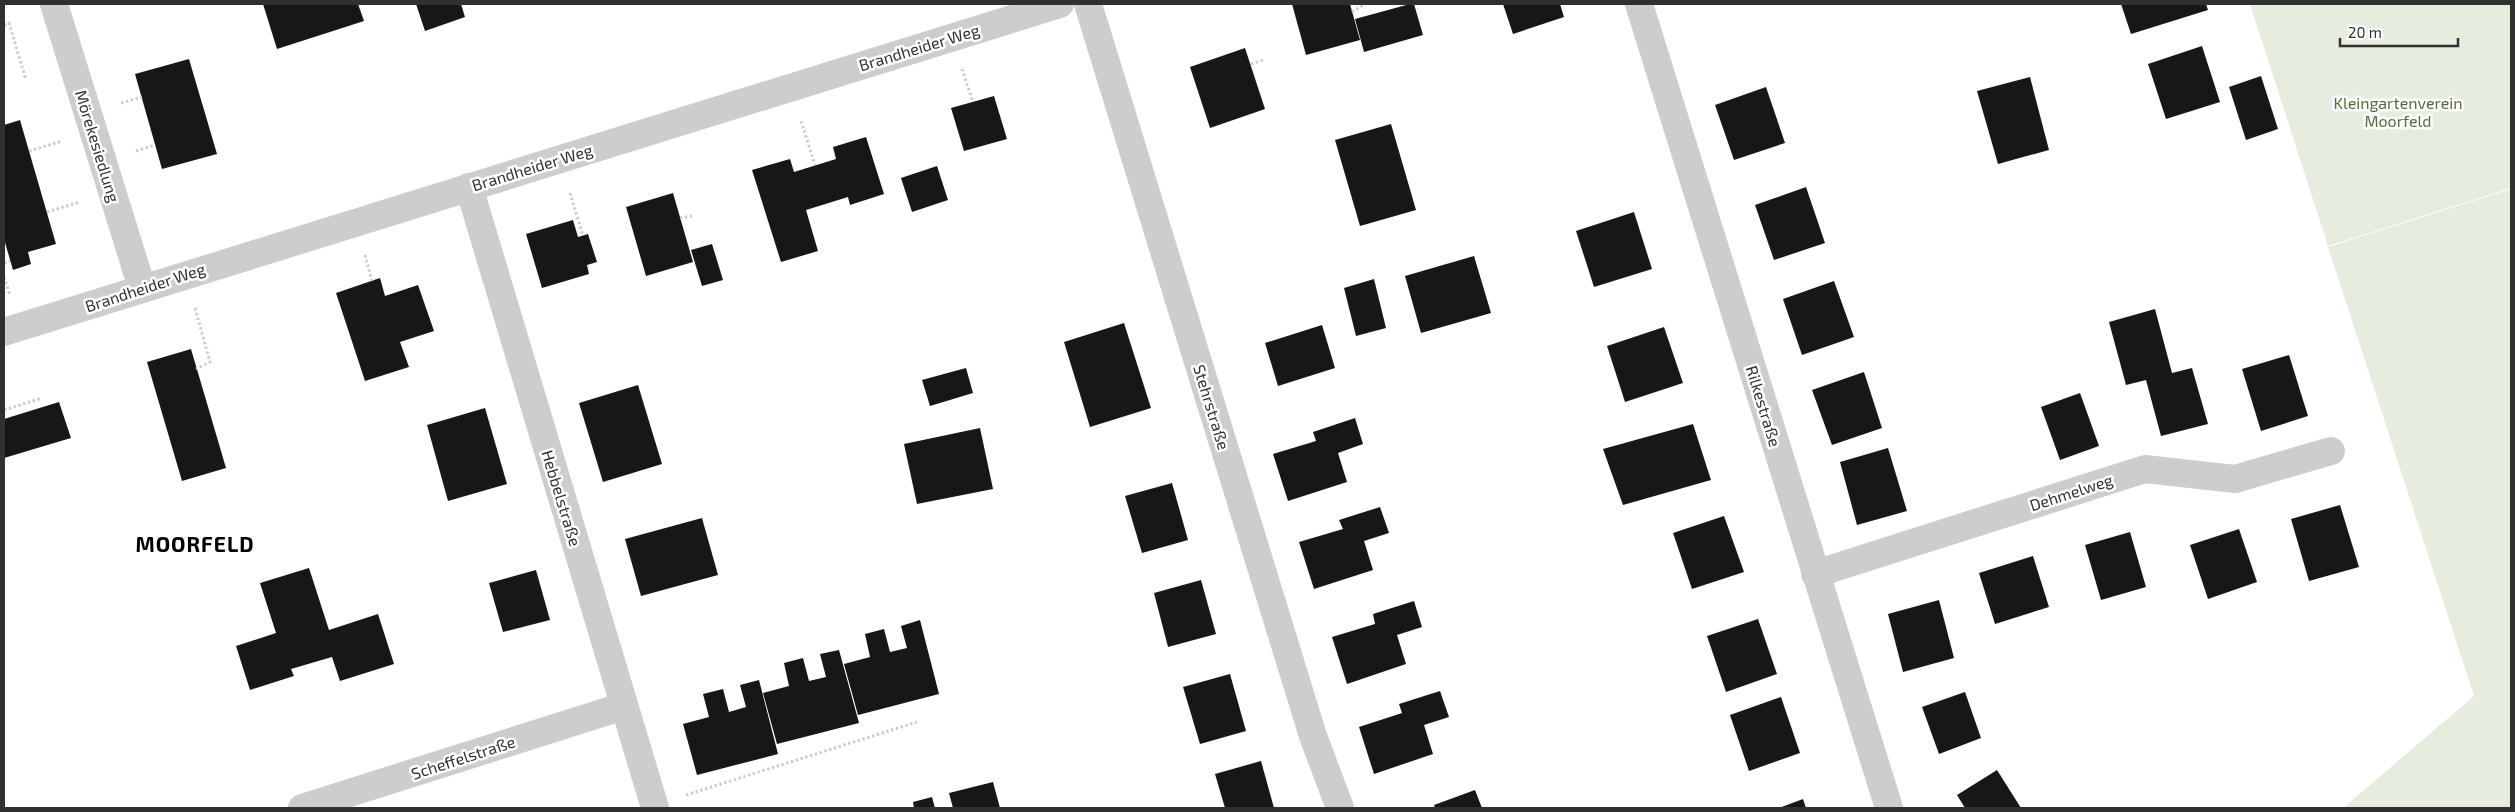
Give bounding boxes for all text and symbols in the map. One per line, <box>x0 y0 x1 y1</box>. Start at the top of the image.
scale bar <box>2340 15 2458 47</box>
street label: Brandheider Weg <box>856 20 982 74</box>
text: 20 m <box>2348 23 2382 41</box>
street label: Mörekesiedlung <box>72 88 124 204</box>
park label: Kleingartenverein Moorfeld <box>2333 93 2463 130</box>
street label: Brandheider Weg <box>469 140 595 194</box>
street label: Brandheider Weg <box>83 259 207 315</box>
street label: Stehrstraße <box>1190 362 1234 452</box>
street label: Rilkestraße <box>1743 363 1785 449</box>
street label: Hebbelstraße <box>538 448 586 548</box>
street label: Dehmelweg <box>2027 470 2115 514</box>
district label: MOORFELD <box>135 531 255 556</box>
street label: Scheffelstraße <box>409 731 517 783</box>

